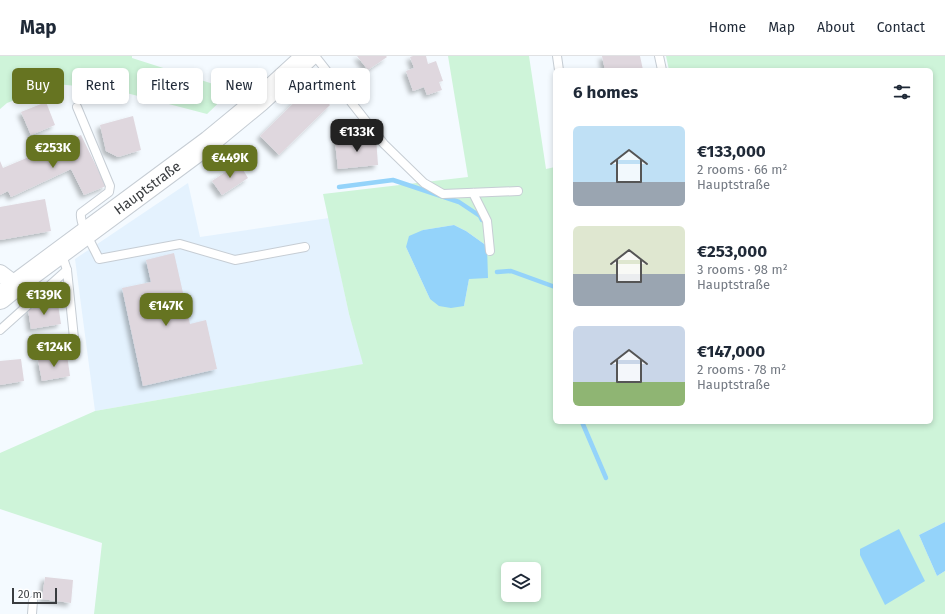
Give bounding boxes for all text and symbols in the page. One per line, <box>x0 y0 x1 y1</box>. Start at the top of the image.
text: Map <box>20 16 57 39</box>
text: Home <box>709 19 746 36</box>
text: Map <box>768 19 795 36</box>
text: About <box>817 19 855 36</box>
text: Contact <box>877 19 925 36</box>
chip: Buy <box>12 68 64 104</box>
chip: Rent <box>72 68 129 104</box>
chip: Filters <box>137 68 203 104</box>
chip: New <box>211 68 267 104</box>
chip: Apartment <box>275 68 370 104</box>
icon: filters <box>891 81 913 103</box>
text: 6 homes <box>573 82 638 103</box>
pin: €133K <box>329 119 385 153</box>
text: €133K <box>339 124 375 139</box>
pin: €253K <box>25 135 81 169</box>
text: €253K <box>35 140 71 155</box>
text: €133,000 <box>697 141 766 162</box>
icon: home <box>605 142 653 190</box>
pin: €449K <box>202 145 258 179</box>
text: €449K <box>211 150 249 165</box>
street label: Hauptstraße <box>111 158 184 218</box>
text: 2 rooms · 66 m² <box>697 162 788 177</box>
text: Hauptstraße <box>697 177 770 192</box>
text: €253,000 <box>697 241 767 262</box>
icon: home <box>605 242 653 290</box>
text: 3 rooms · 98 m² <box>697 262 788 277</box>
text: Hauptstraße <box>697 277 770 292</box>
pin: €139K <box>16 282 72 316</box>
text: €139K <box>26 287 62 302</box>
pin: €147K <box>138 293 194 327</box>
text: €147K <box>149 298 183 313</box>
pin: €124K <box>26 334 82 368</box>
text: €124K <box>36 339 72 354</box>
text: €147,000 <box>697 341 765 362</box>
icon: home <box>605 342 653 390</box>
text: 2 rooms · 78 m² <box>697 362 786 377</box>
text: Hauptstraße <box>697 377 770 392</box>
map controls <box>501 562 541 602</box>
button: layers <box>501 562 541 602</box>
scale bar <box>12 586 57 605</box>
text: 20 m <box>18 588 42 601</box>

